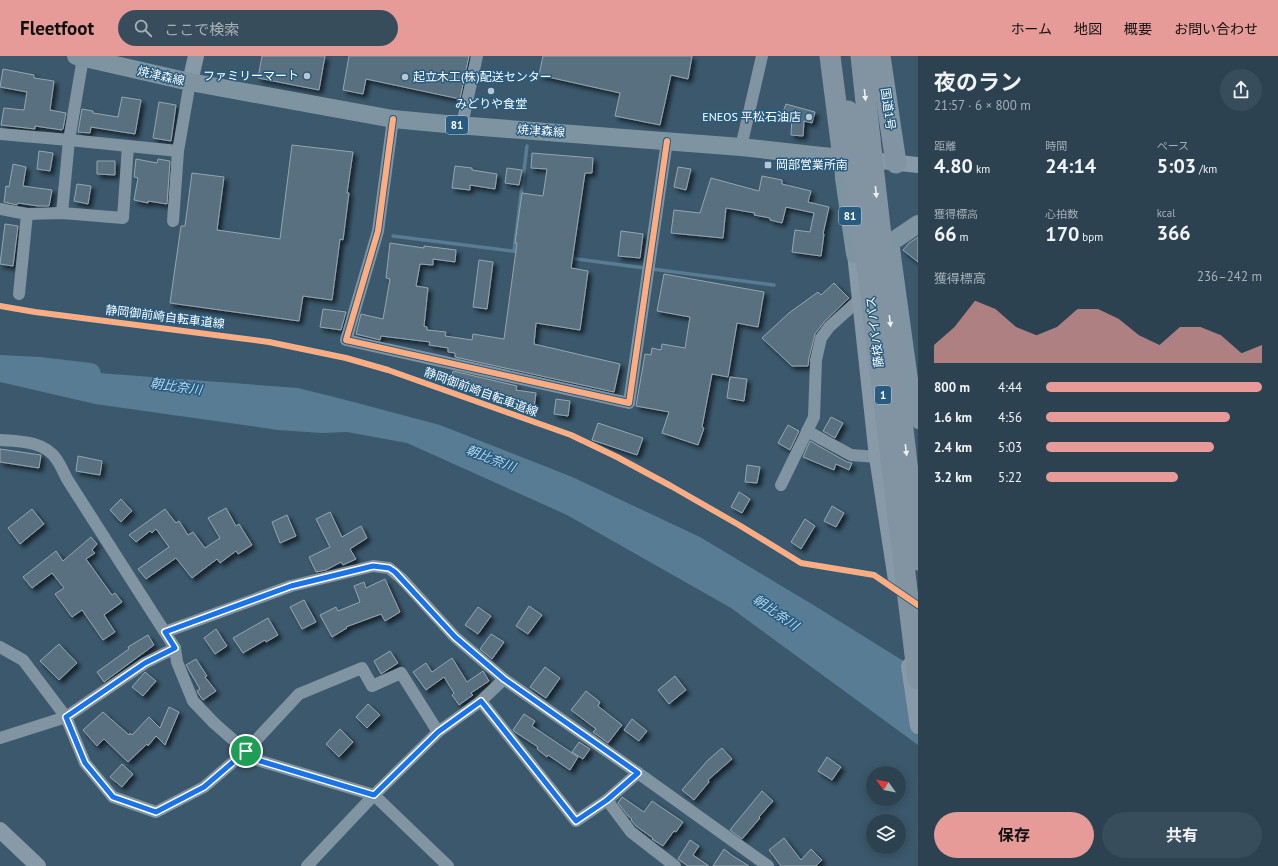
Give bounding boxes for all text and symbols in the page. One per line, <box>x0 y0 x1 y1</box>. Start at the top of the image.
search box <box>118 10 398 46</box>
text: Fleetfoot <box>20 16 94 40</box>
icon: search <box>132 17 154 39</box>
text: ここで検索 <box>164 20 239 39</box>
text: ホーム <box>1010 20 1052 38</box>
text: 地図 <box>1074 20 1102 38</box>
text: 概要 <box>1124 20 1152 38</box>
text: お問い合わせ <box>1174 20 1258 38</box>
street label: 焼津森線 <box>136 63 186 88</box>
place label: ファミリーマート <box>203 68 299 83</box>
text: 夜のラン <box>934 68 1022 96</box>
place label: 起立木工(株)配送センター <box>413 69 552 84</box>
button: share <box>1220 69 1262 111</box>
marker: ファミリーマート <box>302 71 312 81</box>
marker: 起立木工(株)配送センター <box>400 72 410 82</box>
marker: みどりや食堂 <box>486 86 496 96</box>
street label: 国道1号 <box>878 87 899 131</box>
one-way arrow <box>862 89 869 101</box>
place label: みどりや食堂 <box>455 96 527 111</box>
text: 21:57 · 6 × 800 m <box>934 97 1031 114</box>
place label: ENEOS 平松石油店 <box>702 109 801 124</box>
marker: ENEOS 平松石油店 <box>804 112 814 122</box>
road number: 81 <box>446 116 468 134</box>
street label: 焼津森線 <box>517 121 566 140</box>
text: 距離 <box>934 139 956 153</box>
text: 時間 <box>1045 139 1067 153</box>
text: ペース <box>1157 139 1189 153</box>
text: 4.80 <box>934 153 973 179</box>
text: 24:14 <box>1045 153 1096 179</box>
text: 5:03 <box>1157 153 1196 179</box>
place label: 岡部営業所南 <box>776 157 848 172</box>
marker: 岡部営業所南 <box>763 160 773 170</box>
text: km <box>973 162 990 176</box>
text: /km <box>1196 162 1217 176</box>
one-way arrow <box>873 186 879 198</box>
text: kcal <box>1157 206 1175 220</box>
road number: 81 <box>839 207 861 225</box>
text: 獲得標高 <box>934 207 978 221</box>
text: 心拍数 <box>1045 207 1078 221</box>
text: 366 <box>1157 220 1191 246</box>
text: 66 <box>934 221 957 247</box>
text: 170 <box>1045 221 1079 247</box>
text: m <box>957 230 969 244</box>
text: bpm <box>1079 230 1103 244</box>
text: 236–242 m <box>1197 268 1262 285</box>
text: 獲得標高 <box>934 270 986 287</box>
street label: 藤枝バイパス <box>863 296 886 369</box>
street label: 静岡御前崎自転車道線 <box>105 302 226 331</box>
one-way arrow <box>887 315 893 327</box>
street label: 静岡御前崎自転車道線 <box>422 364 540 419</box>
water label: 朝比奈川 <box>149 374 205 399</box>
text: 800 m <box>934 379 970 396</box>
text: 4:44 <box>998 379 1022 396</box>
road number: 1 <box>875 386 891 404</box>
text: 1.6 km <box>934 409 972 426</box>
text: 4:56 <box>998 409 1022 426</box>
text: 2.4 km <box>934 439 972 456</box>
text: 5:03 <box>998 439 1022 456</box>
water label: 朝比奈川 <box>463 441 520 476</box>
one-way arrow <box>902 444 909 456</box>
text: 3.2 km <box>934 469 972 486</box>
text: 5:22 <box>998 469 1022 486</box>
water label: 朝比奈川 <box>749 591 804 635</box>
pin <box>229 734 263 768</box>
icon: arrive <box>235 740 257 762</box>
north arrow <box>866 766 906 806</box>
map controls <box>866 766 906 854</box>
button: 保存 <box>934 812 1094 858</box>
button: 共有 <box>1102 812 1262 858</box>
button: layers <box>866 814 906 854</box>

